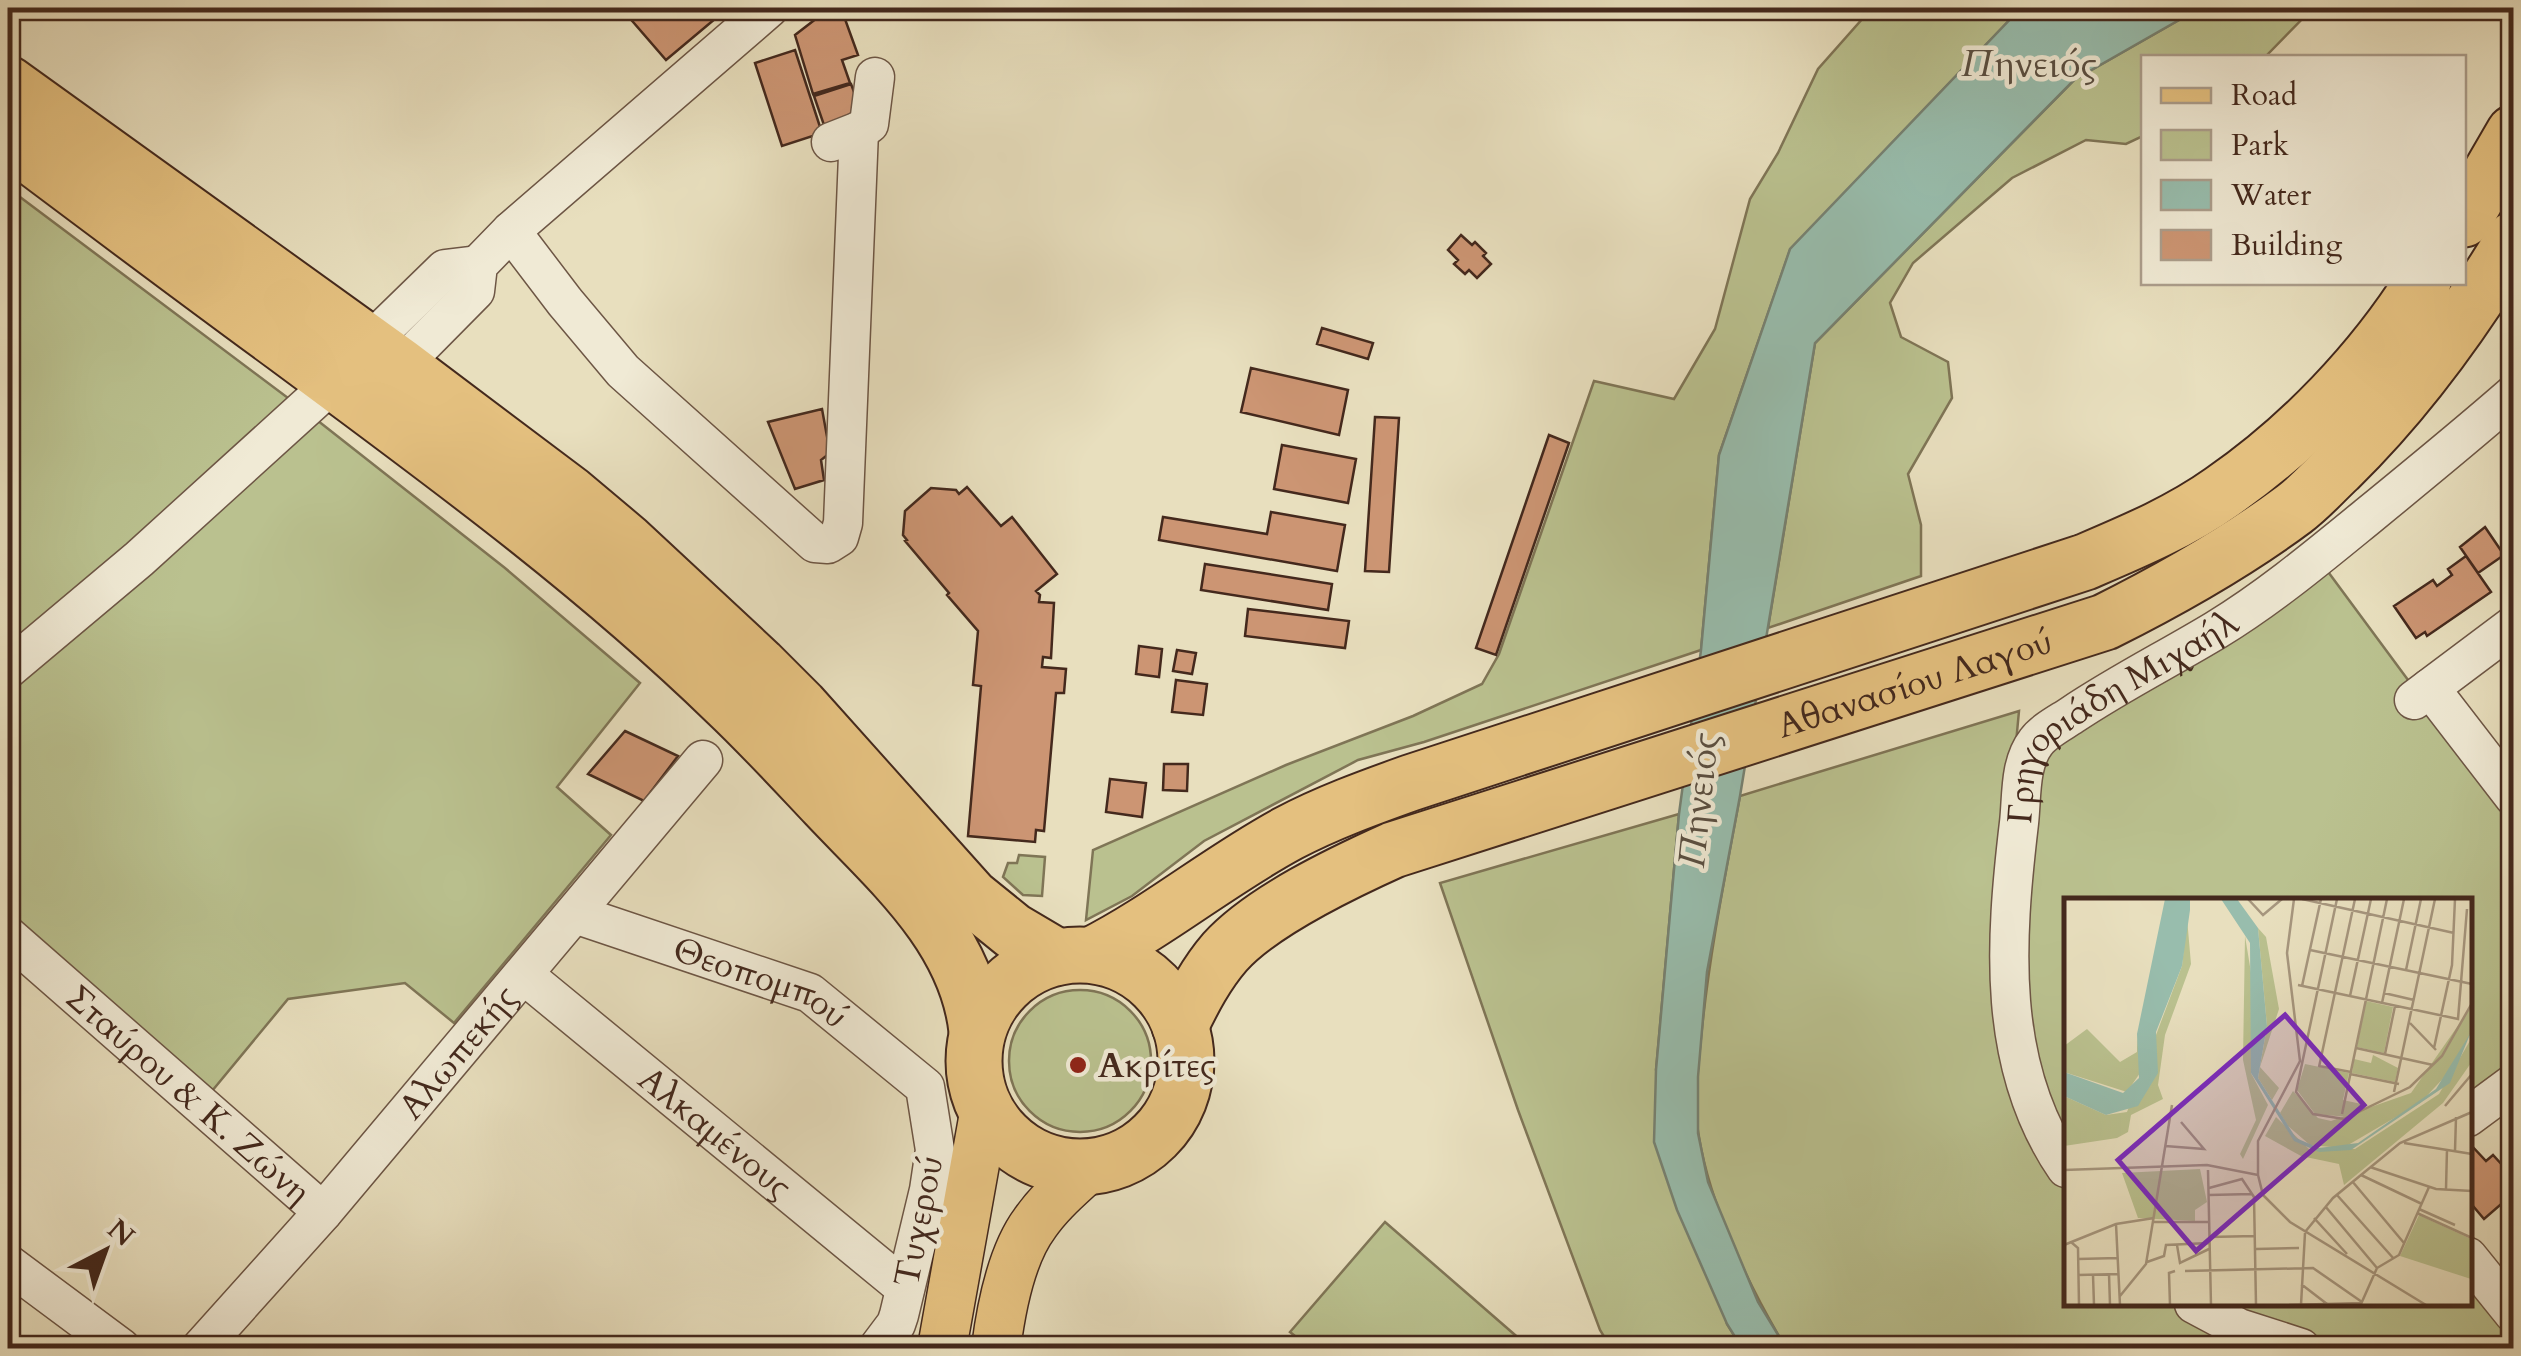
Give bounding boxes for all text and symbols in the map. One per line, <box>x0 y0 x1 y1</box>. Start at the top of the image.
water label: Πηνειός <box>1961 38 2097 90</box>
legend <box>2141 55 2466 285</box>
text: Road <box>2231 75 2297 116</box>
text: Park <box>2231 125 2289 166</box>
text: Water <box>2230 175 2311 216</box>
text: Building <box>2231 225 2342 266</box>
street label: Γρηγοριάδη Μιχαήλ <box>1996 598 2249 825</box>
street label: Αθανασίου Λαγού <box>1771 618 2058 750</box>
water label: Πηνειός <box>1666 730 1732 870</box>
inset map <box>2064 898 2471 1306</box>
street label: Θεοπομπού <box>667 926 858 1040</box>
street label: Σταύρου & Κ. Ζώνη <box>55 974 321 1215</box>
street label: Αλωπεκής <box>388 975 529 1130</box>
place label: Ακρίτες <box>1098 1042 1215 1090</box>
marker: Ακρίτες <box>1067 1054 1089 1076</box>
street label: Αλκαμένους <box>628 1056 802 1211</box>
street label: Τυχερού <box>883 1152 955 1291</box>
north arrow <box>55 1201 155 1301</box>
text: N <box>99 1211 142 1255</box>

